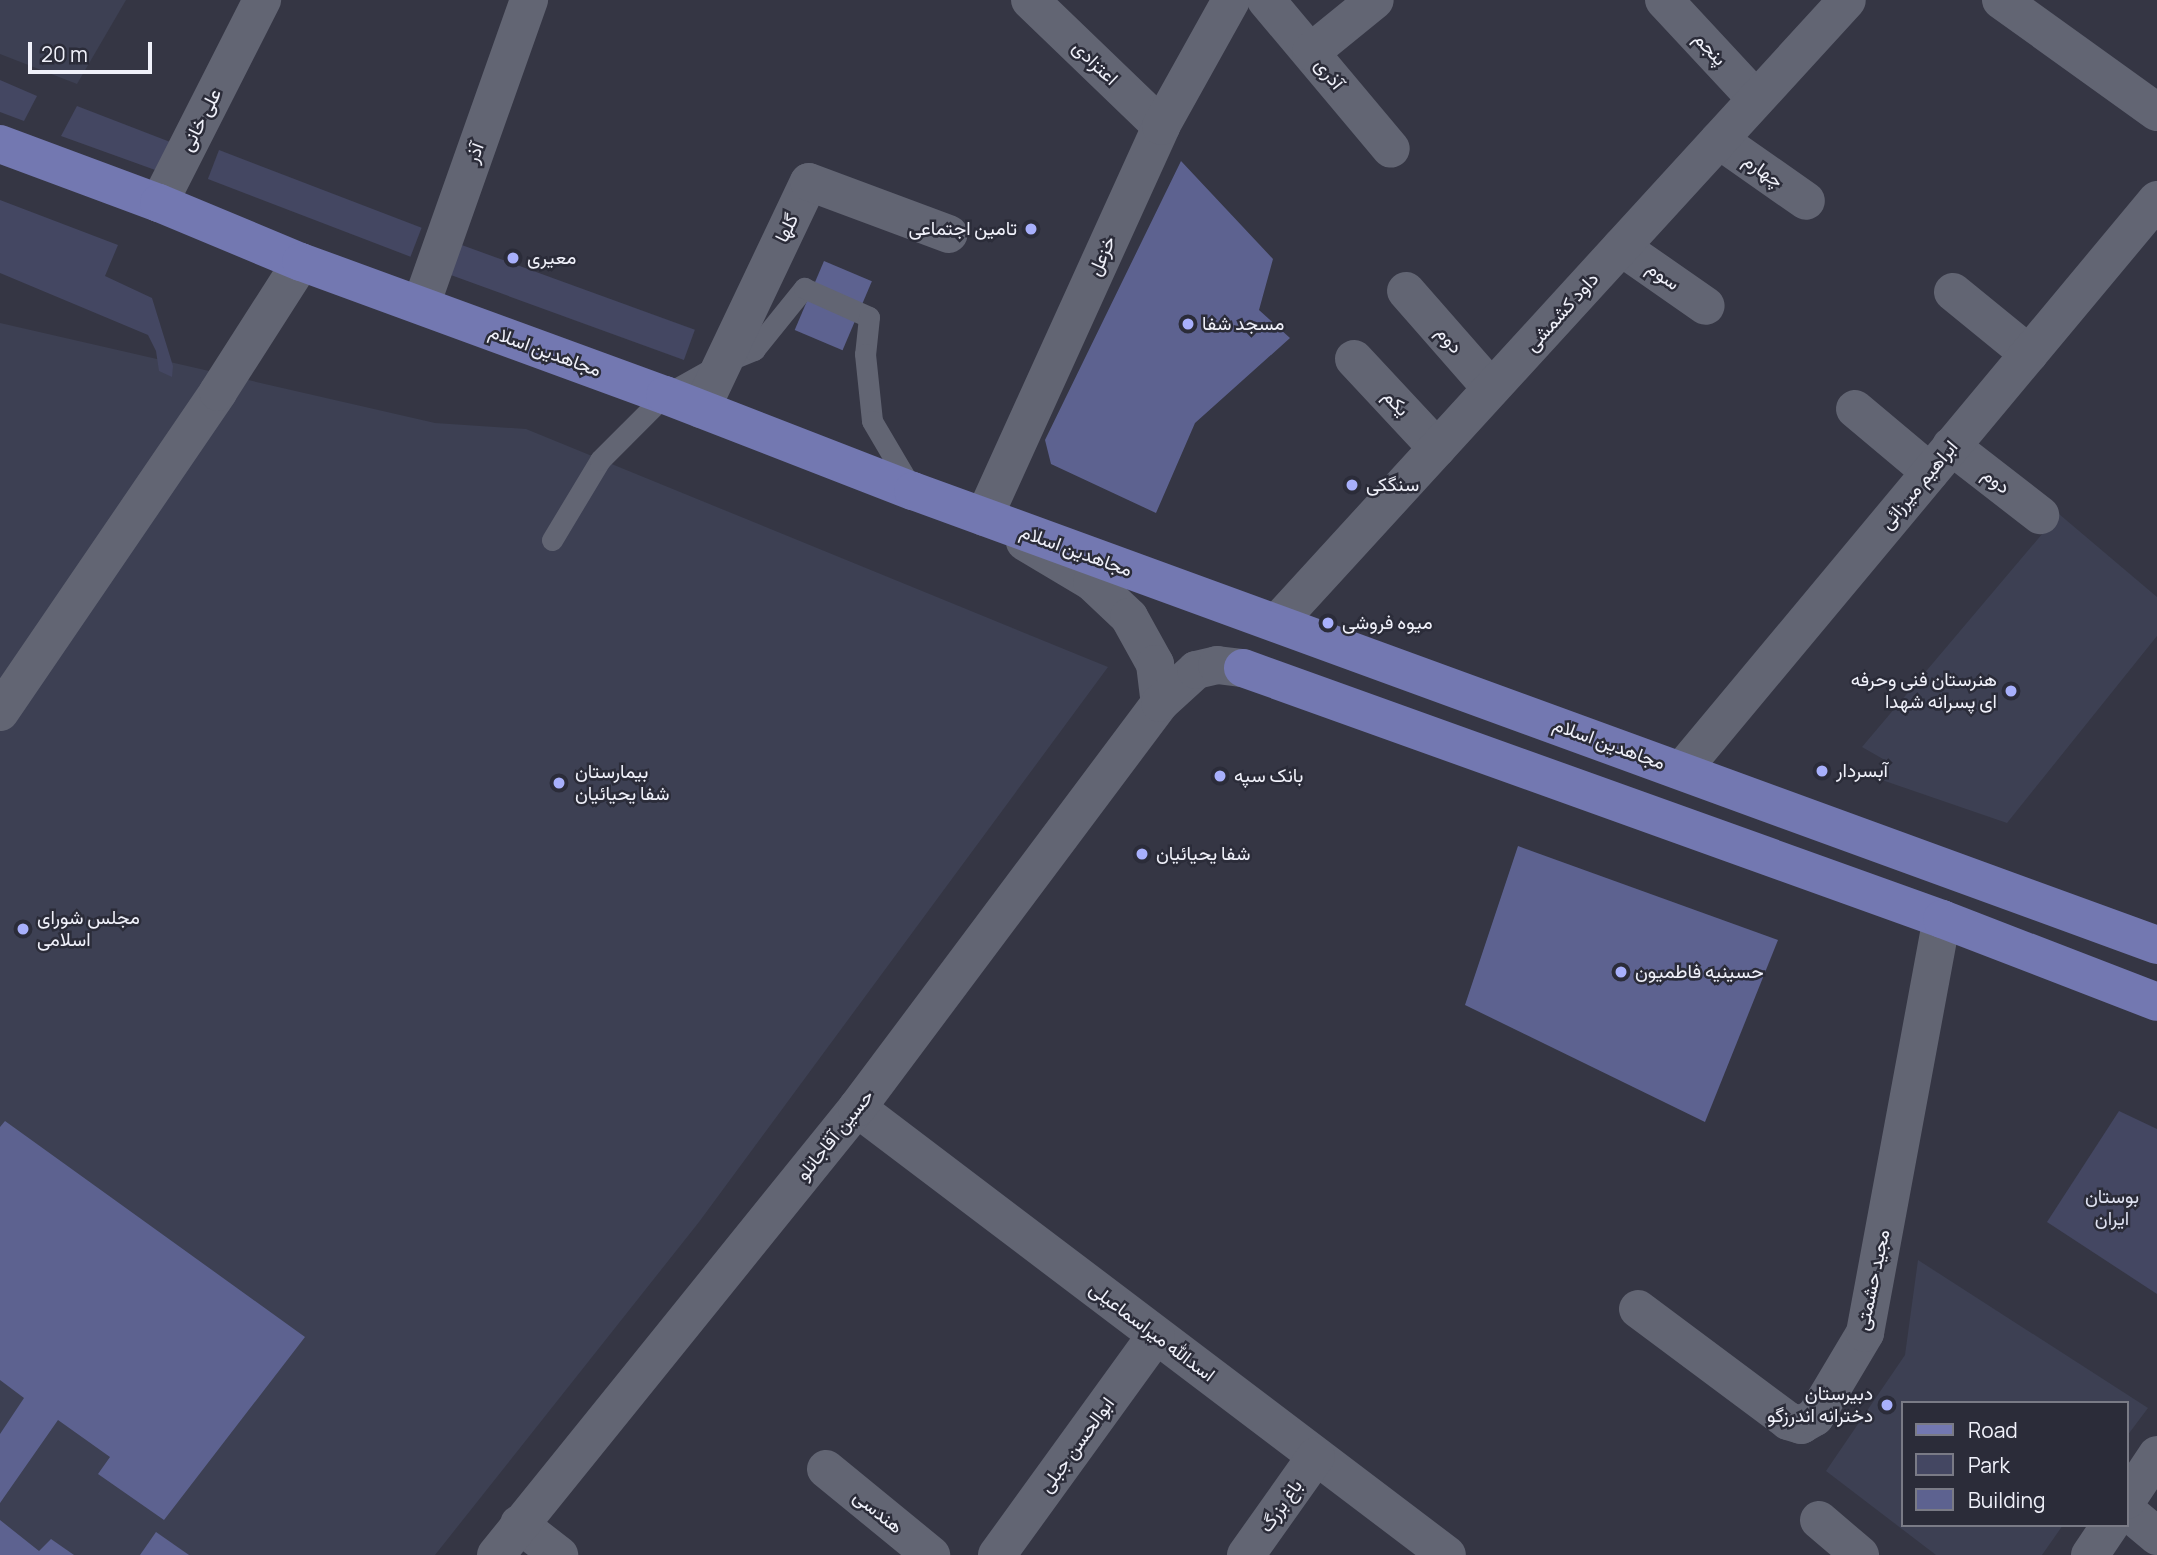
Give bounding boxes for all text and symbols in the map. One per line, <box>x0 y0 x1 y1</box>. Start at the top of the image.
scale bar <box>32 28 156 72</box>
street label: پنجم <box>1689 28 1731 70</box>
street label: اعتزادی <box>1067 36 1123 90</box>
text: 20 m <box>41 40 88 68</box>
street label: آذری <box>1310 54 1348 94</box>
street label: علی خانی <box>176 85 226 155</box>
street label: آذر <box>461 140 489 166</box>
street label: چهارم <box>1739 149 1787 193</box>
street label: گلها <box>770 210 804 246</box>
place label: تامین اجتماعی <box>909 218 1017 240</box>
marker: تامین اجتماعی <box>1023 221 1039 237</box>
street label: خزعل <box>1083 233 1121 279</box>
place label: معیری <box>527 247 576 269</box>
marker: معیری <box>505 250 521 266</box>
street label: سوم <box>1642 257 1684 295</box>
street label: داود کشمشی <box>1521 268 1603 356</box>
place label: مسجد شفا <box>1202 313 1284 335</box>
marker: مسجد شفا <box>1180 316 1196 332</box>
street label: مجاهدین اسلام <box>486 320 604 382</box>
street label: دوم <box>1431 322 1467 358</box>
street label: یکم <box>1378 385 1414 421</box>
street label: ابراهیم میرزائی <box>1875 436 1963 534</box>
street label: دوم <box>1978 463 2014 499</box>
place label: سنگکی <box>1366 474 1419 496</box>
marker: سنگکی <box>1344 477 1360 493</box>
street label: مجاهدین اسلام <box>1017 520 1135 582</box>
place label: میوه فروشی <box>1342 612 1433 634</box>
marker: میوه فروشی <box>1320 615 1336 631</box>
place label: هنرستان فنی وحرفه ای پسرانه شهدا <box>1851 669 1997 713</box>
marker: هنرستان فنی وحرفه ای پسرانه شهدا <box>2003 683 2019 699</box>
street label: مجاهدین اسلام <box>1550 713 1668 775</box>
place label: آبسردار <box>1836 760 1888 782</box>
place label: بیمارستان شفا یحیائیان <box>575 761 669 805</box>
marker: آبسردار <box>1814 763 1830 779</box>
place label: بانک سپه <box>1234 765 1303 787</box>
marker: بانک سپه <box>1212 768 1228 784</box>
marker: بیمارستان شفا یحیائیان <box>549 773 569 793</box>
place label: شفا یحیائیان <box>1156 843 1250 865</box>
marker: شفا یحیائیان <box>1134 846 1150 862</box>
place label: مجلس شورای اسلامی <box>37 907 140 951</box>
marker: مجلس شورای اسلامی <box>15 921 31 937</box>
place label: حسینیه فاطمیون <box>1635 961 1764 983</box>
marker: حسینیه فاطمیون <box>1613 964 1629 980</box>
street label: حسین آقاجانلو <box>791 1085 879 1185</box>
park label: بوستان ایران <box>2085 1186 2139 1230</box>
street label: مجید حشمتی <box>1851 1227 1895 1333</box>
street label: اسدالله میراسماعیلی <box>1085 1277 1219 1387</box>
place label: دبیرستان دخترانه اندرزگو <box>1767 1383 1873 1427</box>
street label: ابوالحسن جبلی <box>1035 1393 1119 1497</box>
marker: دبیرستان دخترانه اندرزگو <box>1879 1397 1895 1413</box>
legend <box>1902 1401 2129 1527</box>
text: Road <box>1968 1416 2018 1444</box>
text: Park <box>1968 1451 2010 1479</box>
street label: باغ بزرگ <box>1255 1475 1307 1537</box>
street label: هندسی <box>849 1485 907 1539</box>
text: Building <box>1968 1486 2045 1514</box>

